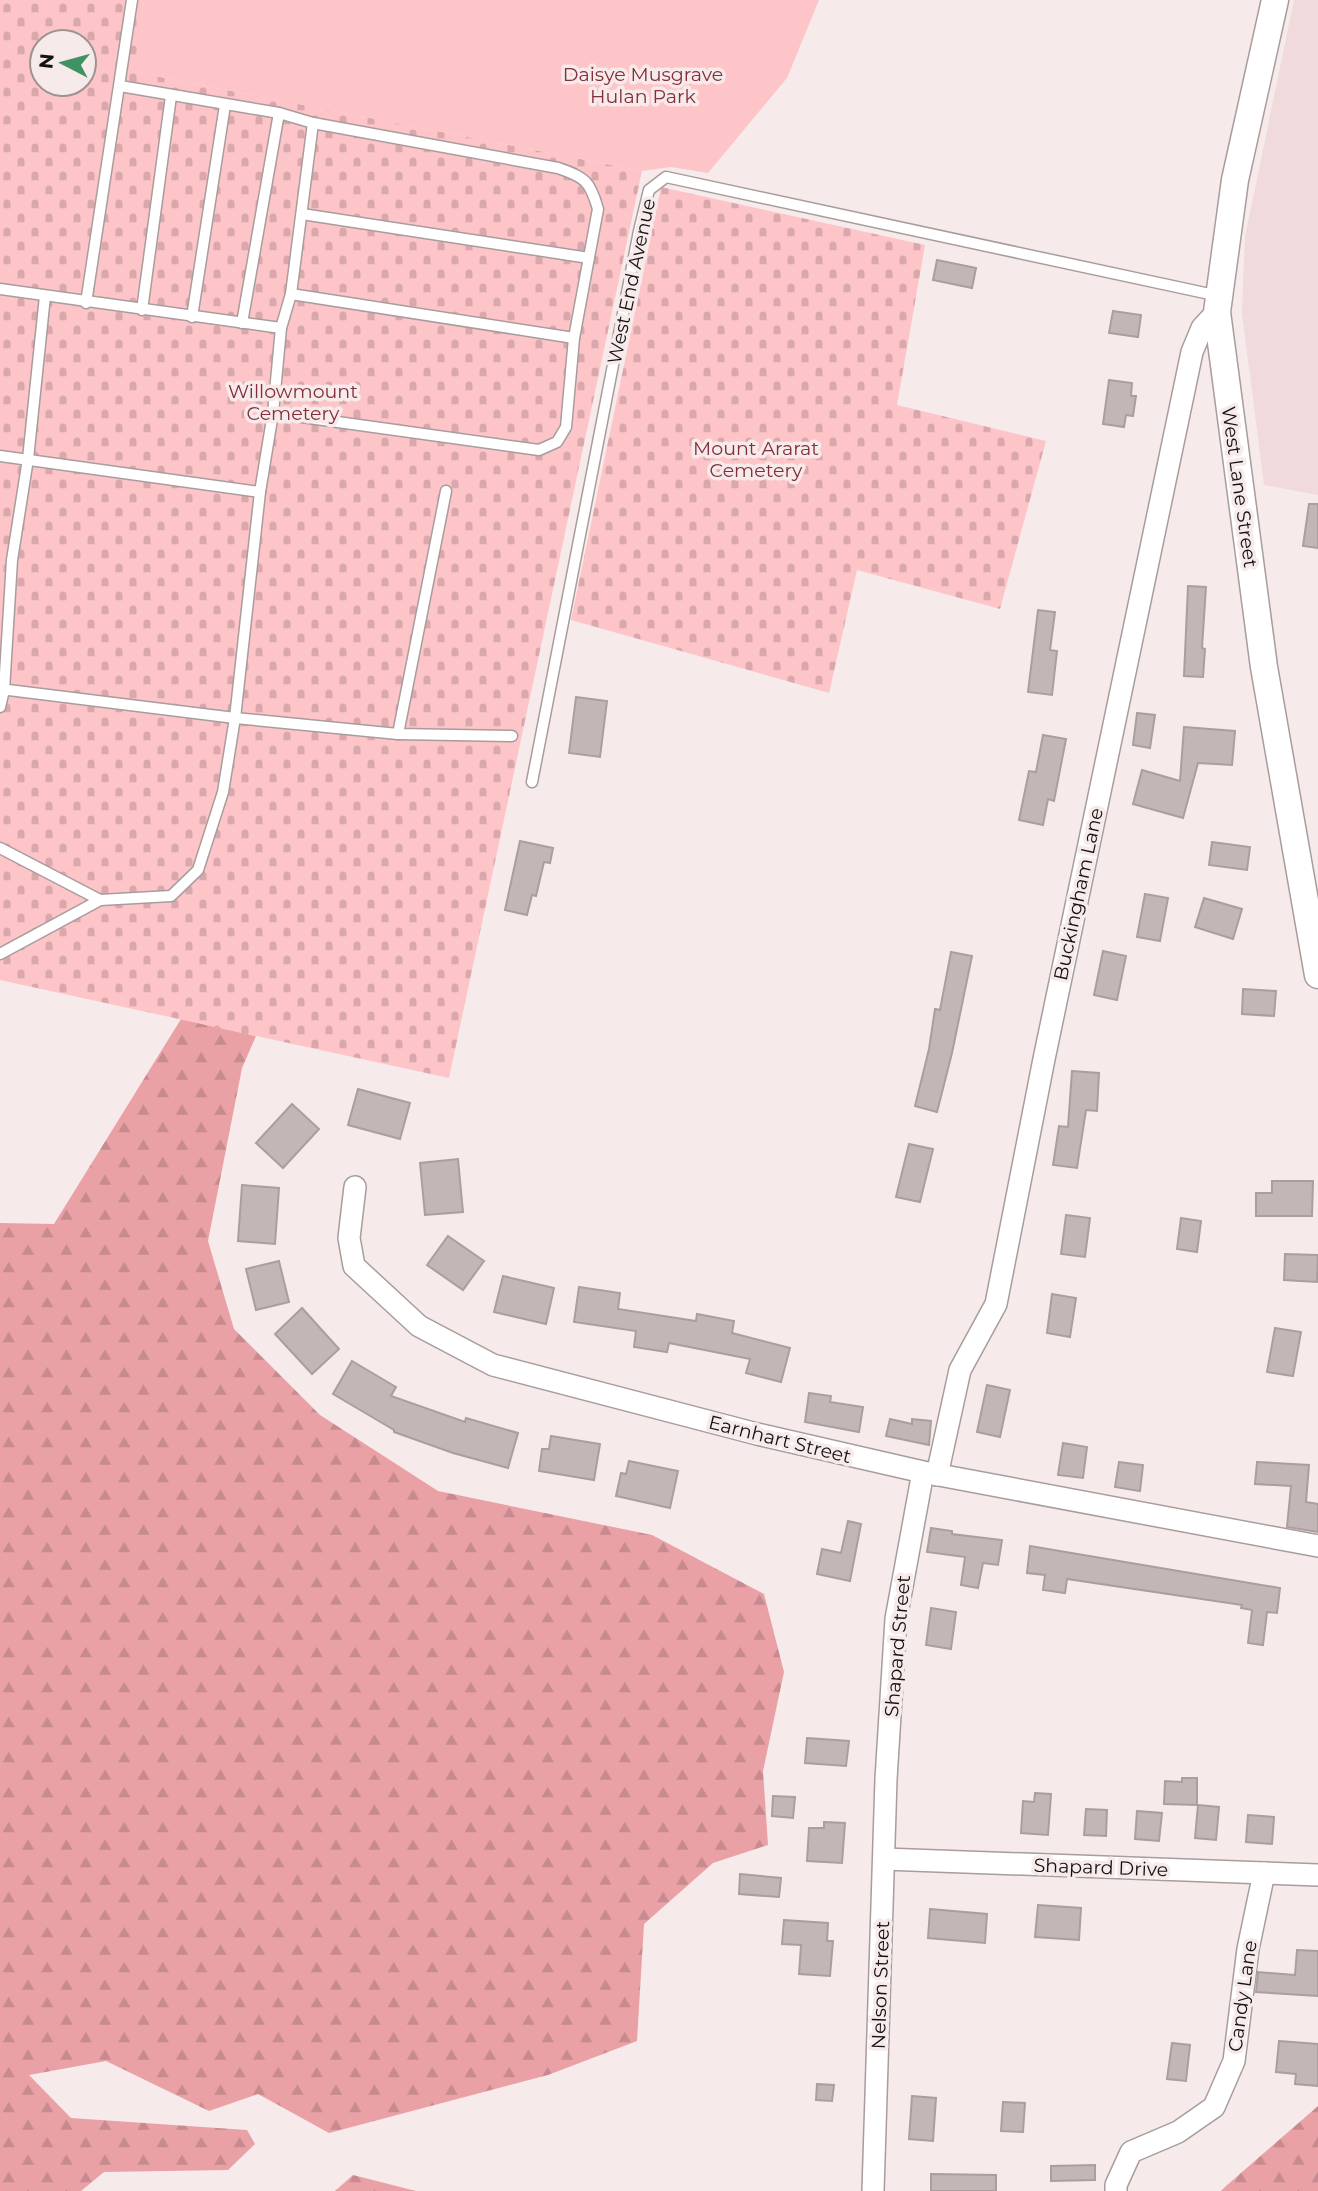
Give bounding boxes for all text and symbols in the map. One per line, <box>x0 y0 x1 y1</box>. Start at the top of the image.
north arrow <box>28 28 98 98</box>
text: N <box>34 52 59 70</box>
park label: Daisye Musgrave Hulan Park <box>563 63 723 108</box>
street label: West End Avenue <box>603 196 660 366</box>
park label: Willowmount Cemetery <box>228 380 358 425</box>
street label: West Lane Street <box>1217 405 1262 569</box>
park label: Mount Ararat Cemetery <box>693 437 819 482</box>
street label: Buckingham Lane <box>1049 806 1108 983</box>
street label: Earnhart Street <box>706 1411 854 1468</box>
street label: Shapard Street <box>880 1574 915 1718</box>
street label: Shapard Drive <box>1033 1854 1169 1881</box>
street label: Nelson Street <box>867 1920 894 2050</box>
street label: Candy Lane <box>1223 1939 1262 2053</box>

